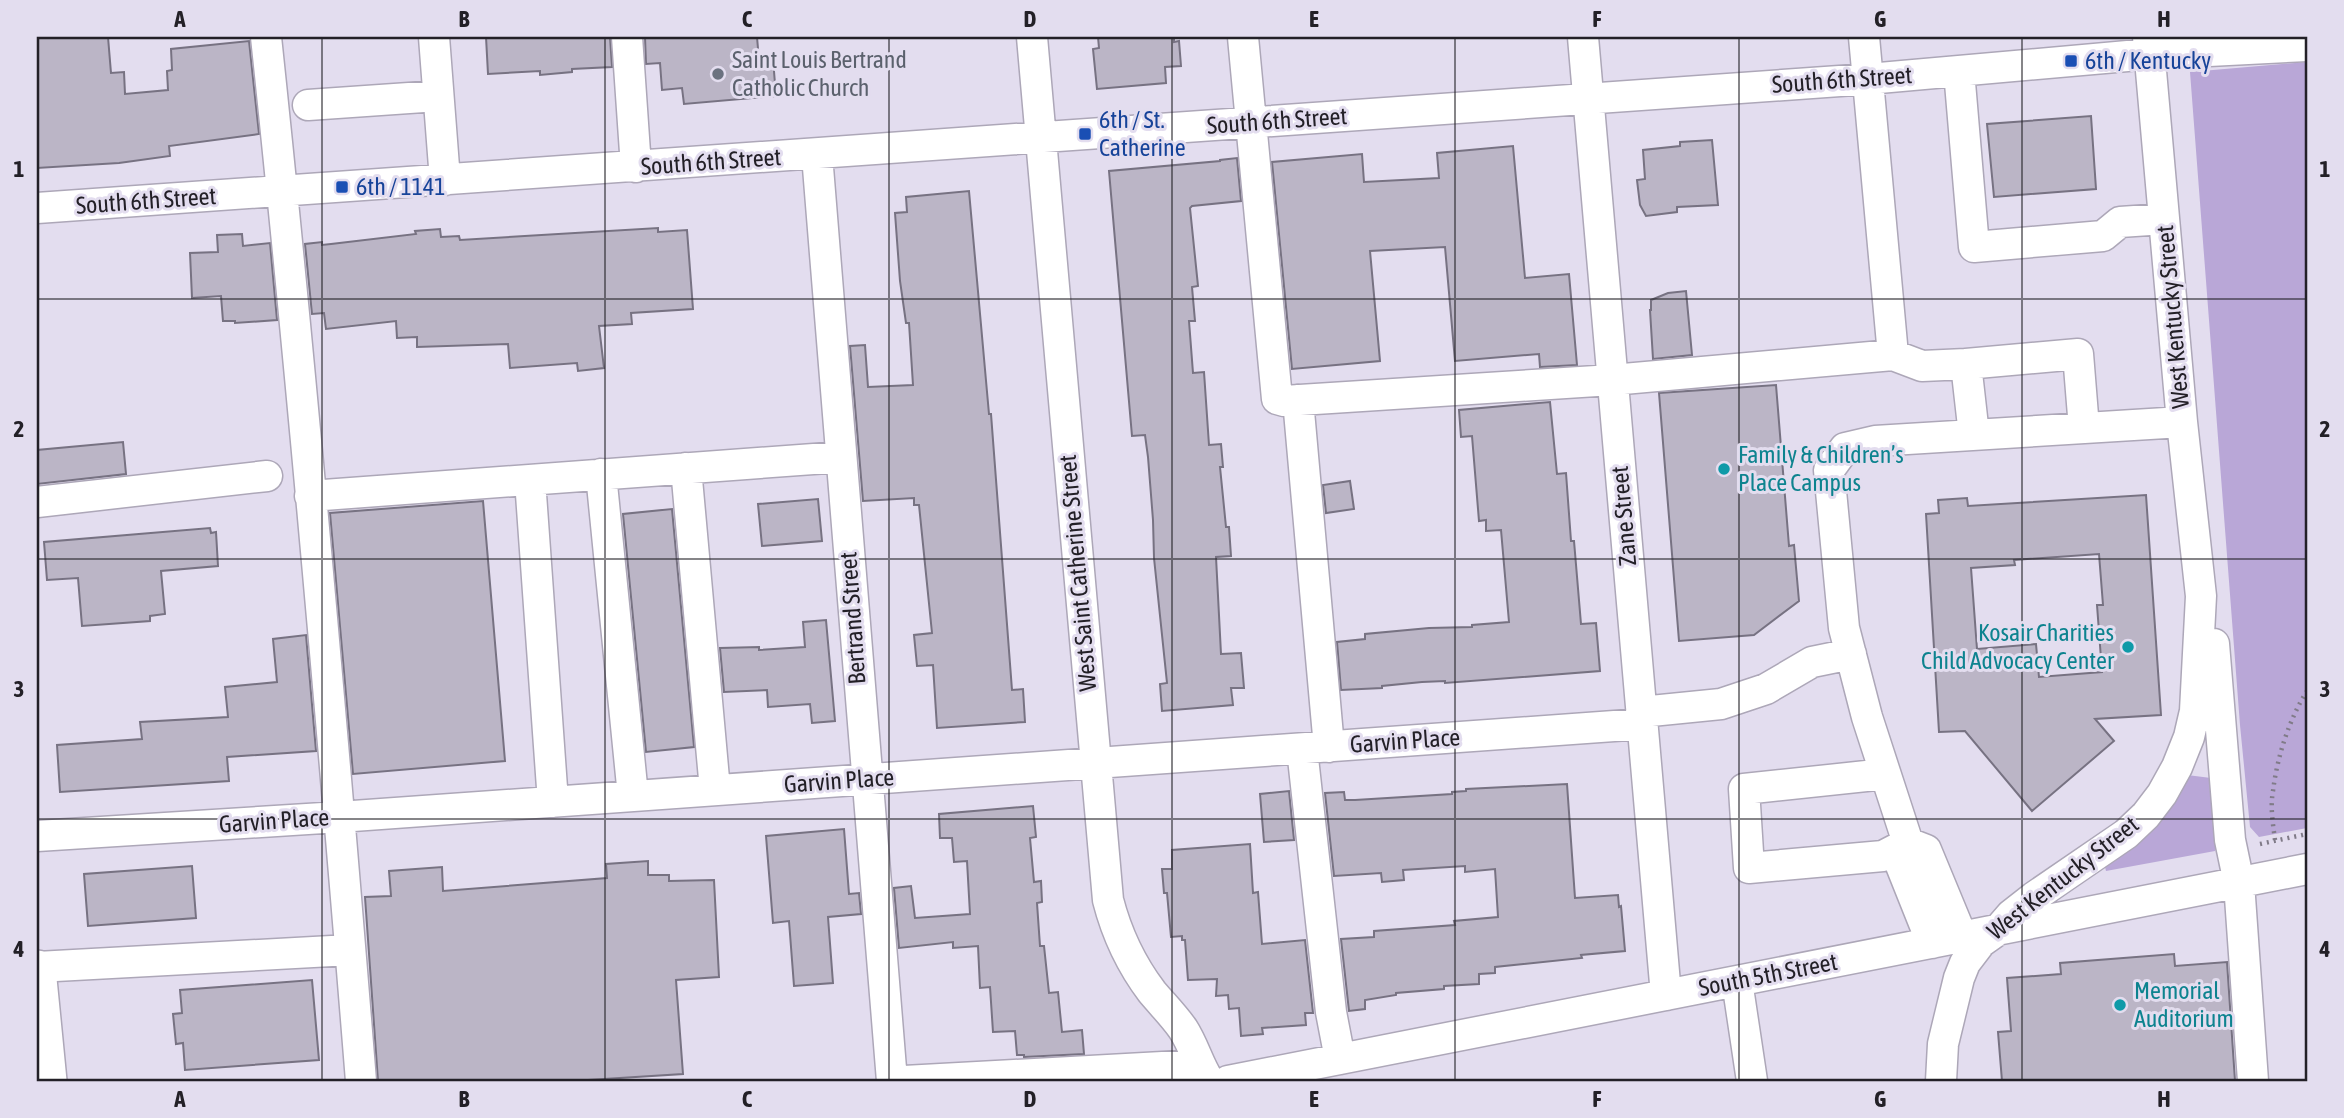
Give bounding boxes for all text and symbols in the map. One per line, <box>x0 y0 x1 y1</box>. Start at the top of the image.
text: A <box>173 6 186 32</box>
text: B <box>459 6 470 32</box>
text: C <box>742 6 753 32</box>
text: D <box>1024 6 1037 32</box>
text: E <box>1309 6 1319 32</box>
text: F <box>1592 6 1602 32</box>
text: G <box>1874 6 1886 32</box>
text: H <box>2157 6 2171 32</box>
place label: Saint Louis Bertrand Catholic Church <box>732 46 907 101</box>
place label: 6th / Kentucky <box>2085 47 2211 74</box>
marker: 6th / Kentucky <box>2063 53 2079 69</box>
street label: South 6th Street <box>1771 61 1913 98</box>
marker: Saint Louis Bertrand Catholic Church <box>710 66 726 82</box>
street label: South 6th Street <box>1206 102 1348 139</box>
place label: 6th / St. Catherine <box>1099 106 1186 161</box>
marker: 6th / St. Catherine <box>1077 126 1093 142</box>
street label: South 6th Street <box>640 143 782 180</box>
text: 1 <box>14 156 25 182</box>
text: 1 <box>2320 156 2331 182</box>
place label: 6th / 1141 <box>356 173 446 200</box>
marker: 6th / 1141 <box>334 179 350 195</box>
street label: South 6th Street <box>75 182 217 219</box>
street label: West Kentucky Street <box>2151 224 2194 410</box>
text: 2 <box>14 416 24 442</box>
text: 2 <box>2320 416 2330 442</box>
place label: Family & Children’s Place Campus <box>1738 441 1904 496</box>
street label: West Saint Catherine Street <box>1054 454 1101 692</box>
marker: Family & Children’s Place Campus <box>1716 461 1732 477</box>
street label: Zane Street <box>1606 465 1641 567</box>
street label: Bertrand Street <box>834 551 871 685</box>
place label: Kosair Charities Child Advocacy Center <box>1921 619 2115 674</box>
marker: Kosair Charities Child Advocacy Center <box>2120 639 2136 655</box>
text: 3 <box>14 676 24 702</box>
text: 3 <box>2320 676 2330 702</box>
street label: Garvin Place <box>1349 723 1461 758</box>
street label: Garvin Place <box>783 763 895 798</box>
street label: Garvin Place <box>218 803 330 838</box>
street label: West Kentucky Street <box>1982 810 2144 945</box>
text: 4 <box>13 936 25 962</box>
text: 4 <box>2319 936 2331 962</box>
street label: South 5th Street <box>1696 948 1840 1001</box>
place label: Memorial Auditorium <box>2134 977 2234 1032</box>
marker: Memorial Auditorium <box>2112 997 2128 1013</box>
text: A <box>173 1086 186 1112</box>
text: B <box>459 1086 470 1112</box>
text: C <box>742 1086 753 1112</box>
text: D <box>1024 1086 1037 1112</box>
text: E <box>1309 1086 1319 1112</box>
text: F <box>1592 1086 1602 1112</box>
text: G <box>1874 1086 1886 1112</box>
text: H <box>2157 1086 2171 1112</box>

